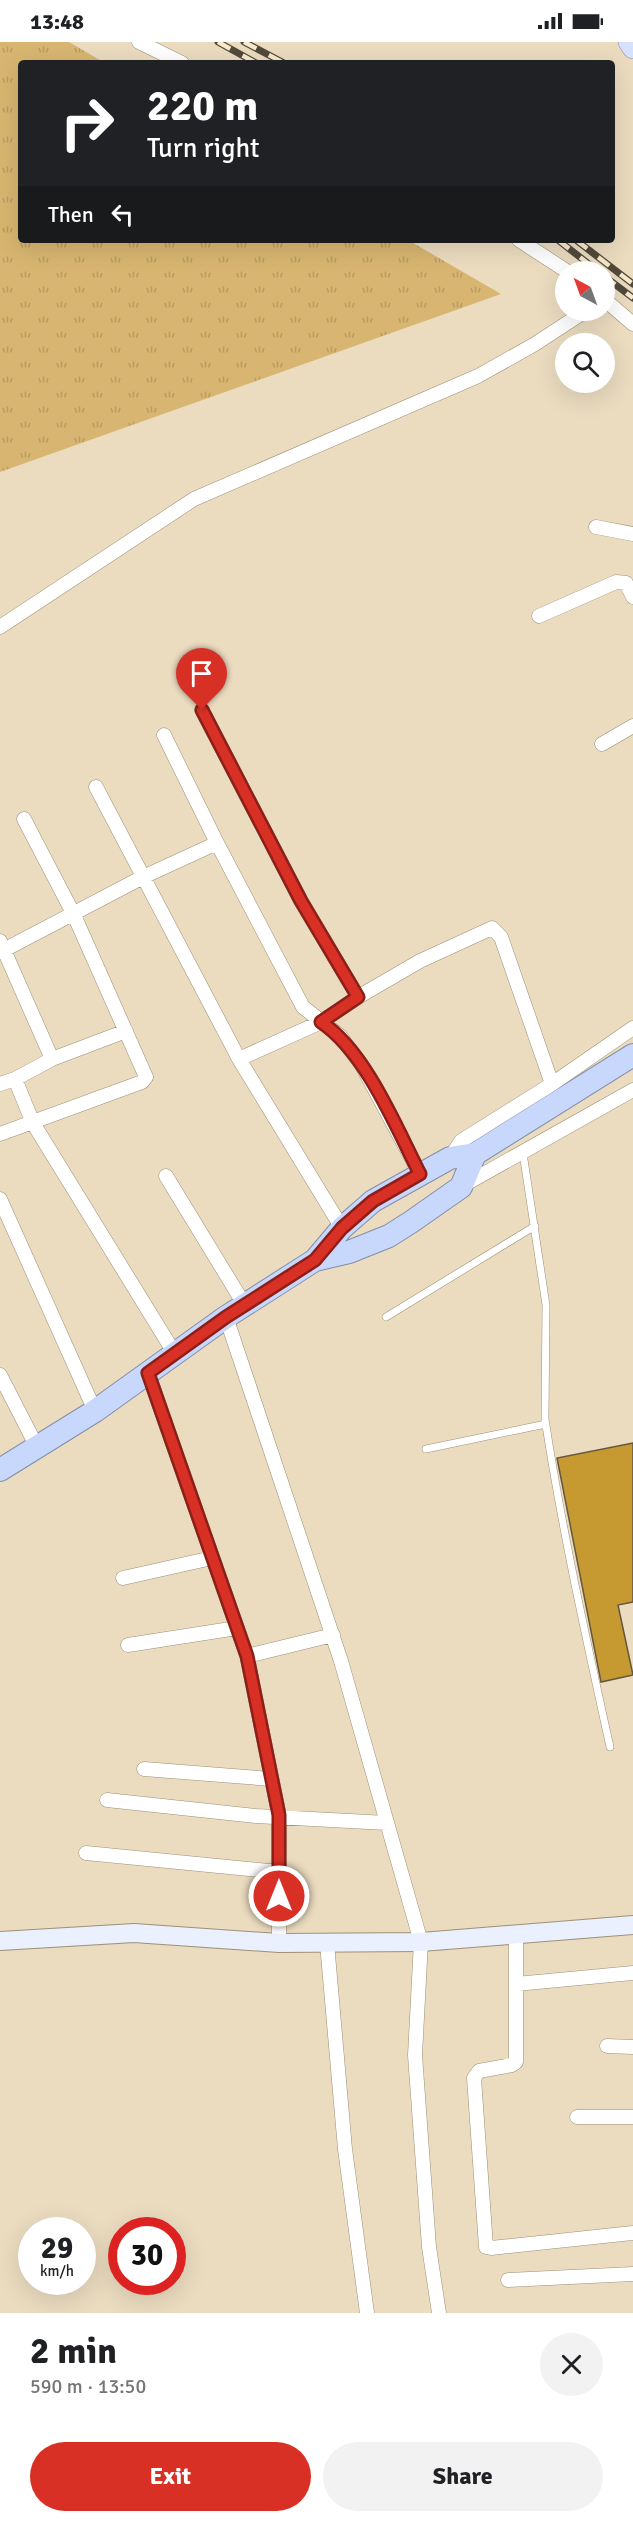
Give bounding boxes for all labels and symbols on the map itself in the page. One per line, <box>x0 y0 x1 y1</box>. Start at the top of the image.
north arrow <box>555 261 615 321</box>
pin <box>176 648 227 710</box>
position arrow <box>247 1864 311 1928</box>
speed limit sign: 30 <box>108 2217 186 2295</box>

